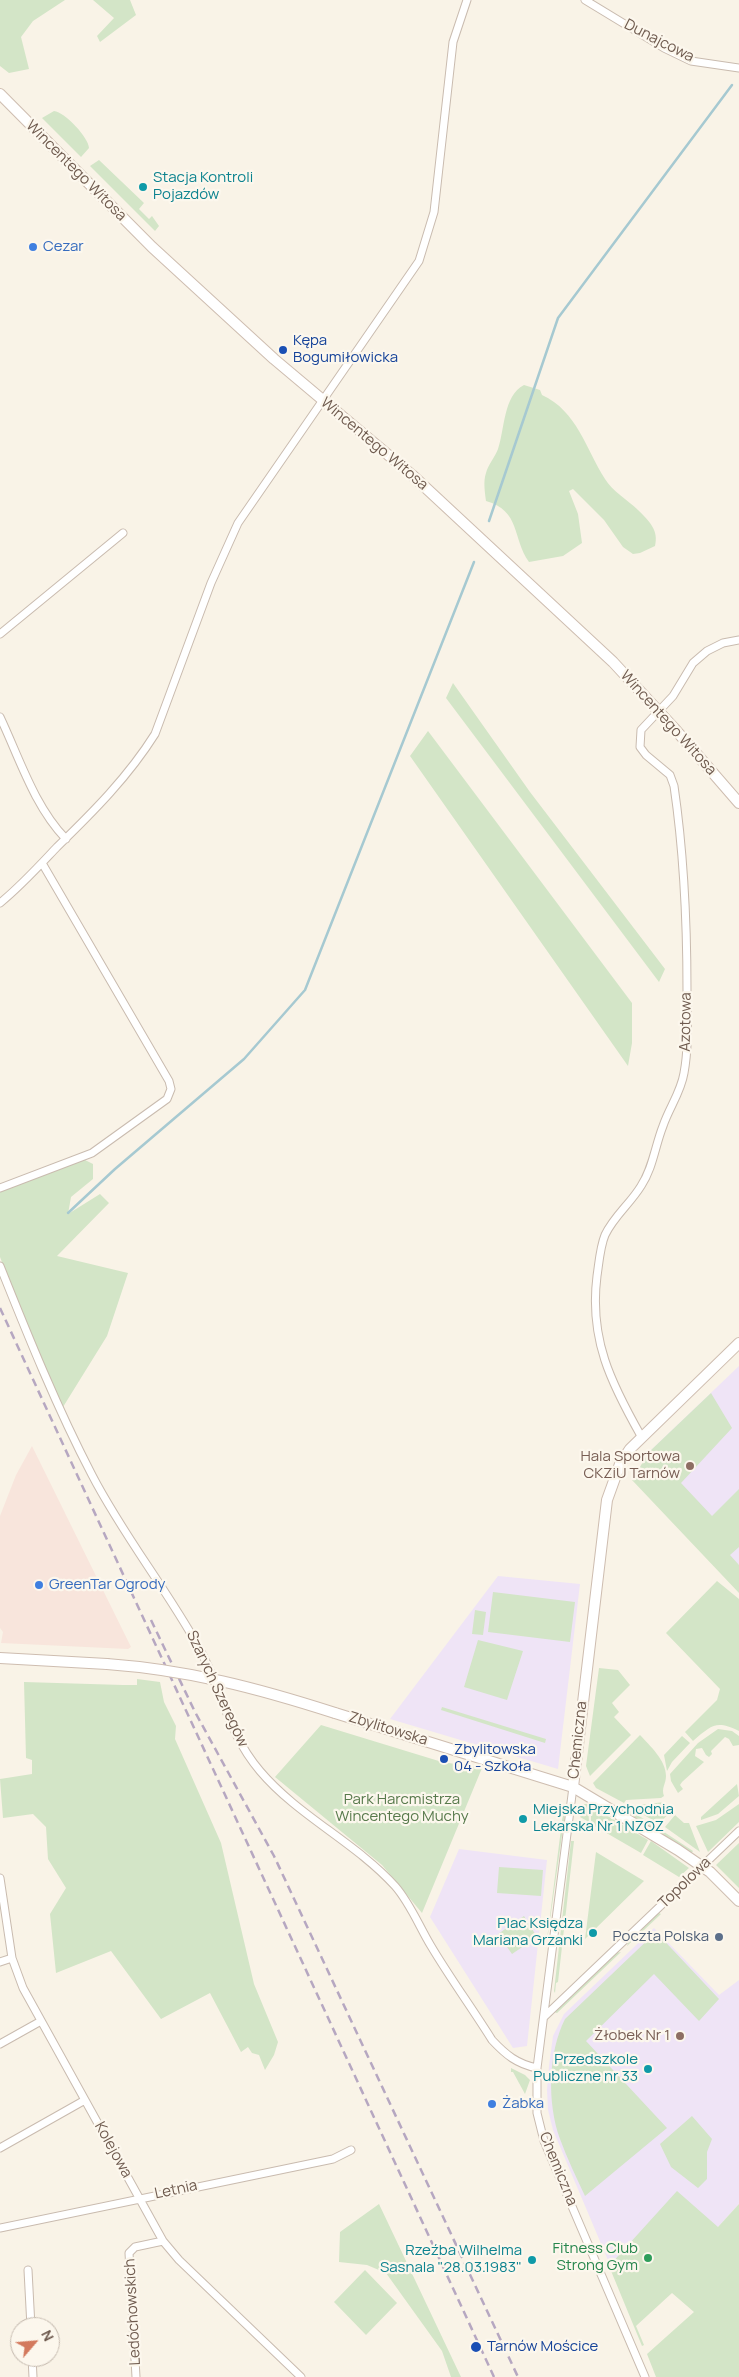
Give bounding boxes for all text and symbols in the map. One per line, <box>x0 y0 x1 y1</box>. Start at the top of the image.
street label: Dunajcowa <box>621 16 697 66</box>
street label: Wincentego Witosa <box>22 117 130 225</box>
place label: Stacja Kontroli Pojazdów <box>153 169 253 204</box>
marker: Stacja Kontroli Pojazdów <box>137 181 149 193</box>
place label: Cezar <box>43 238 84 256</box>
marker: Cezar <box>27 241 39 253</box>
place label: Kępa Bogumiłowicka <box>293 332 398 367</box>
marker: Kępa Bogumiłowicka <box>277 344 289 356</box>
street label: Wincentego Witosa <box>317 394 431 494</box>
street label: Wincentego Witosa <box>616 667 720 779</box>
street label: Azotowa <box>676 992 696 1052</box>
place label: Hala Sportowa CKZiU Tarnów <box>580 1448 680 1483</box>
marker: Hala Sportowa CKZiU Tarnów <box>684 1460 696 1472</box>
place label: GreenTar Ogrody <box>49 1576 165 1594</box>
marker: GreenTar Ogrody <box>33 1579 45 1591</box>
street label: Szarych Szeregów <box>182 1628 252 1750</box>
street label: Chemiczna <box>565 1700 591 1780</box>
street label: Zbylitowska <box>346 1708 430 1750</box>
place label: Zbylitowska 04 - Szkoła <box>454 1741 536 1776</box>
marker: Zbylitowska 04 - Szkoła <box>438 1753 450 1765</box>
park label: Park Harcmistrza Wincentego Muchy <box>335 1791 469 1826</box>
place label: Miejska Przychodnia Lekarska Nr 1 NZOZ <box>533 1801 674 1836</box>
marker: Miejska Przychodnia Lekarska Nr 1 NZOZ <box>517 1813 529 1825</box>
street label: Topolowa <box>655 1854 715 1912</box>
place label: Plac Księdza Mariana Grzanki <box>473 1915 583 1950</box>
marker: Plac Księdza Mariana Grzanki <box>587 1927 599 1939</box>
place label: Poczta Polska <box>613 1928 709 1946</box>
marker: Poczta Polska <box>713 1931 725 1943</box>
place label: Żłobek Nr 1 <box>594 2027 670 2045</box>
marker: Żłobek Nr 1 <box>674 2030 686 2042</box>
place label: Przedszkole Publiczne nr 33 <box>533 2051 638 2086</box>
marker: Przedszkole Publiczne nr 33 <box>642 2063 654 2075</box>
place label: Żabka <box>502 2095 544 2113</box>
marker: Żabka <box>486 2098 498 2110</box>
street label: Kolejowa <box>90 2119 136 2181</box>
street label: Chemiczna <box>535 2130 581 2208</box>
street label: Letnia <box>153 2177 199 2203</box>
place label: Fitness Club Strong Gym <box>553 2240 638 2275</box>
place label: Rzeźba Wilhelma Sasnala "28.03.1983" <box>380 2242 522 2277</box>
marker: Fitness Club Strong Gym <box>642 2252 654 2264</box>
marker: Rzeźba Wilhelma Sasnala "28.03.1983" <box>526 2254 538 2266</box>
street label: Ledóchowskich <box>121 2258 145 2366</box>
north arrow <box>10 2317 60 2367</box>
text: N <box>37 2327 59 2344</box>
place label: Tarnów Mościce <box>487 2338 598 2356</box>
marker: Tarnów Mościce <box>469 2340 483 2354</box>

